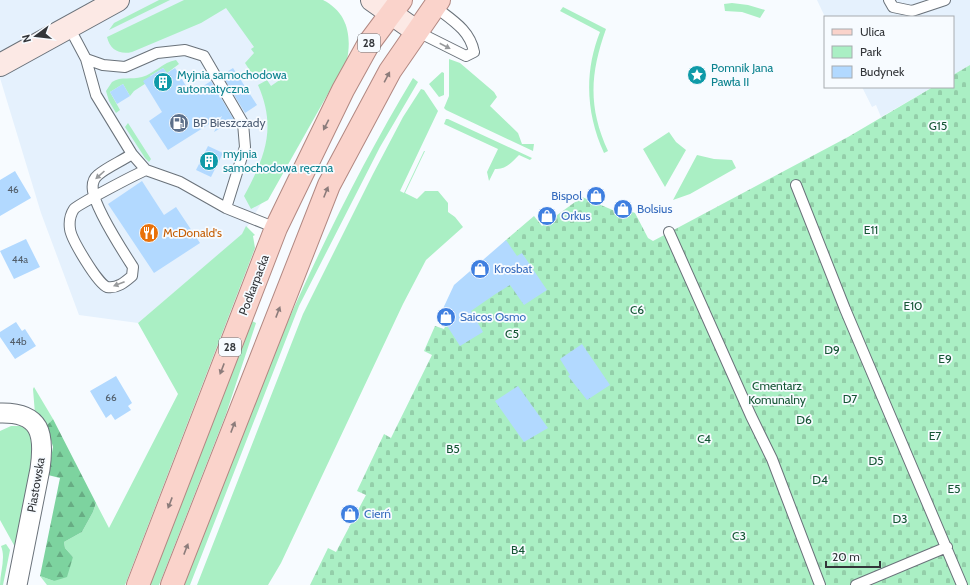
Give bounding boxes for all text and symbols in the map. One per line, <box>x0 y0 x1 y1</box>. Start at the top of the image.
north arrow <box>16 16 56 56</box>
legend <box>824 16 954 88</box>
text: Ulica <box>860 24 885 39</box>
text: N <box>19 33 34 44</box>
road number: 28 <box>358 34 380 52</box>
one-way arrow <box>439 43 451 49</box>
text: Park <box>860 44 882 59</box>
place label: Pomnik Jana Pawła II <box>711 60 774 89</box>
place icon: Pomnik Jana Pawła II <box>686 64 708 86</box>
text: Budynek <box>860 64 905 79</box>
place label: Myjnia samochodowa automatyczna <box>177 67 287 96</box>
building icon: Myjnia samochodowa automatyczna <box>152 71 174 93</box>
one-way arrow <box>384 71 390 83</box>
fuel station icon: BP Bieszczady <box>168 112 190 134</box>
place label: BP Bieszczady <box>193 115 266 130</box>
park label: G15 <box>929 118 947 133</box>
one-way arrow <box>323 119 329 131</box>
place label: myjnia samochodowa ręczna <box>223 146 333 175</box>
building icon: myjnia samochodowa ręczna <box>198 150 220 172</box>
one-way arrow <box>95 171 105 180</box>
house number: 46 <box>7 183 19 196</box>
one-way arrow <box>323 185 329 197</box>
shop icon: Bispol <box>585 185 607 207</box>
place label: Bispol <box>551 188 582 203</box>
shop icon: Bolsius <box>612 198 634 220</box>
place label: Bolsius <box>637 201 672 216</box>
shop icon: Orkus <box>536 205 558 227</box>
place label: Orkus <box>561 208 591 223</box>
restaurant icon: McDonald's <box>138 222 160 244</box>
park label: E11 <box>864 222 878 237</box>
place label: McDonald's <box>163 225 222 240</box>
street label: Podkarpacka <box>235 252 272 317</box>
house number: 44a <box>12 253 28 266</box>
shop icon: Krosbat <box>469 258 491 280</box>
place label: Krosbat <box>494 261 532 276</box>
one-way arrow <box>113 281 125 288</box>
park label: E10 <box>904 298 922 313</box>
park label: C6 <box>630 302 644 317</box>
one-way arrow <box>275 306 281 318</box>
shop icon: Saicos Osmo <box>435 306 457 328</box>
place label: Saicos Osmo <box>460 309 527 324</box>
park label: C5 <box>505 326 519 341</box>
house number: 44b <box>9 335 27 348</box>
road number: 28 <box>219 338 241 356</box>
park label: D9 <box>824 342 840 357</box>
park label: E9 <box>938 351 952 366</box>
one-way arrow <box>219 363 225 375</box>
park label: Cmentarz Komunalny <box>748 378 806 407</box>
house number: 66 <box>105 391 117 404</box>
park label: D7 <box>843 391 857 406</box>
park label: D6 <box>796 412 812 427</box>
one-way arrow <box>230 421 236 433</box>
park label: E7 <box>929 428 941 443</box>
park label: C4 <box>697 431 711 446</box>
park label: B5 <box>446 441 460 456</box>
park label: D5 <box>868 453 884 468</box>
street label: Piastowska <box>23 456 48 513</box>
park label: D4 <box>812 472 828 487</box>
park label: E5 <box>947 481 961 496</box>
one-way arrow <box>167 497 173 509</box>
shop icon: Cierń <box>339 503 361 525</box>
place label: Cierń <box>364 506 391 521</box>
park label: D3 <box>892 511 908 526</box>
park label: C3 <box>732 528 746 543</box>
one-way arrow <box>184 542 190 554</box>
park label: B4 <box>511 542 525 557</box>
scale bar <box>826 543 880 569</box>
text: 20 m <box>832 549 860 564</box>

